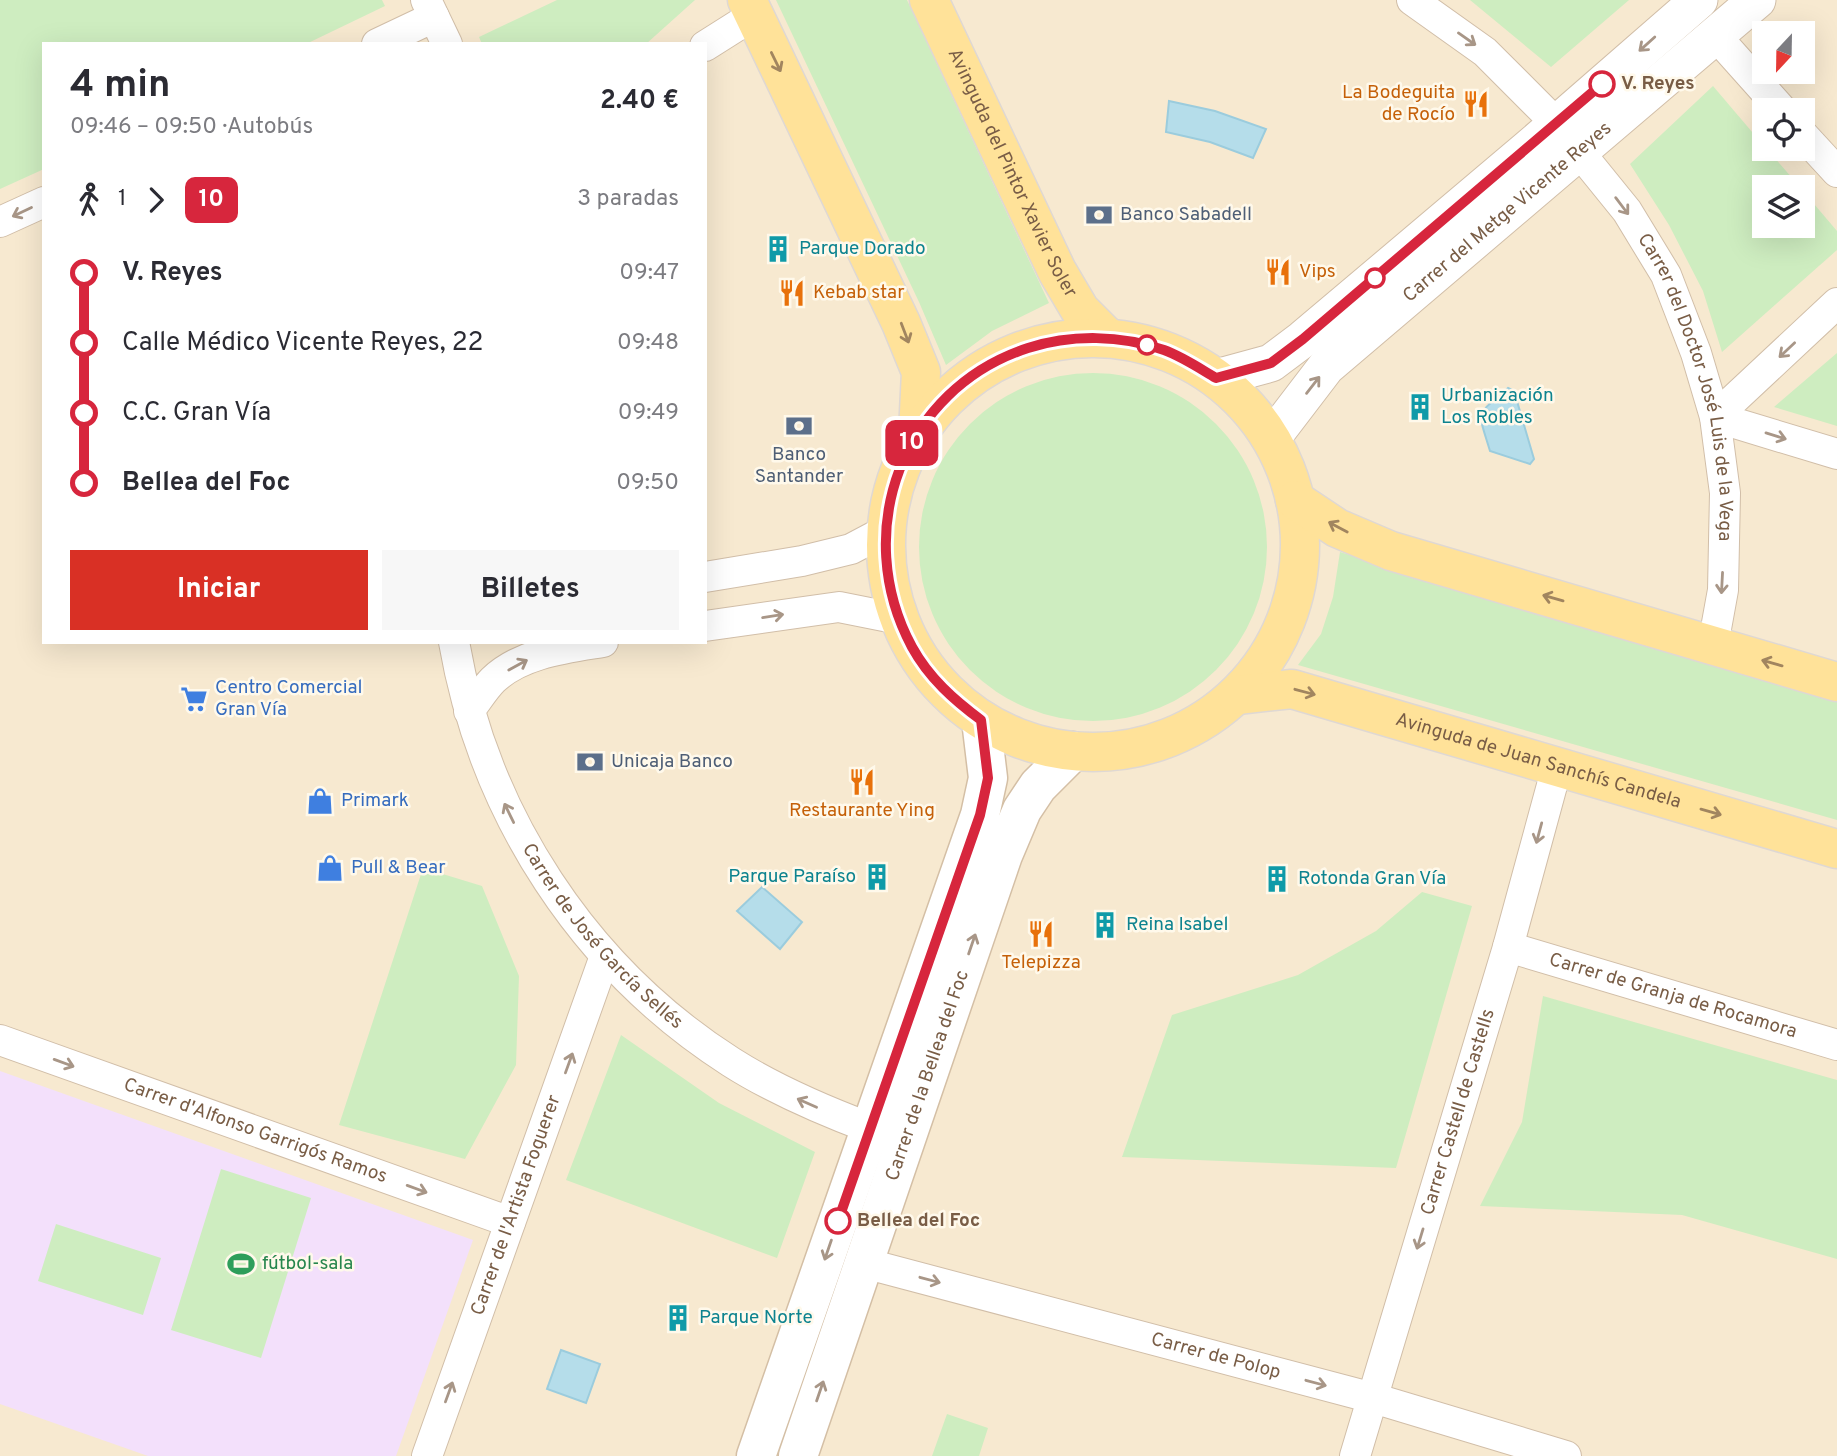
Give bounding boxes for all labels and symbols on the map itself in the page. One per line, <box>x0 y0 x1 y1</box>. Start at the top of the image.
north arrow <box>1752 21 1815 84</box>
one-way arrow <box>1457 32 1476 47</box>
one-way arrow <box>1638 36 1656 52</box>
street label: Avinguda del Pintor Xavier Soler <box>942 45 1082 303</box>
one-way arrow <box>770 50 783 72</box>
marker: V. Reyes <box>1589 71 1615 97</box>
place label: V. Reyes <box>1621 72 1695 96</box>
place label: La Bodeguita de Rocío <box>1342 81 1455 127</box>
restaurant icon: La Bodeguita de Rocío <box>1461 89 1491 119</box>
street label: Carrer del Metge Vicente Reyes <box>1398 117 1617 308</box>
one-way arrow <box>1615 196 1630 215</box>
bank icon: Banco Sabadell <box>1084 200 1114 230</box>
place label: Banco Sabadell <box>1120 203 1252 227</box>
one-way arrow <box>12 206 33 219</box>
street label: Carrer del Doctor José Luis de la Vega <box>1632 229 1737 542</box>
building icon: Parque Dorado <box>763 234 793 264</box>
place label: Parque Dorado <box>799 237 926 261</box>
restaurant icon: Vips <box>1263 257 1293 287</box>
place label: Vips <box>1299 260 1336 284</box>
unlabelled marker <box>1365 268 1385 288</box>
restaurant icon: Kebab star <box>777 278 807 308</box>
place label: Kebab star <box>813 281 905 305</box>
one-way arrow <box>900 322 913 344</box>
unlabelled marker <box>1137 335 1157 355</box>
one-way arrow <box>1779 341 1796 358</box>
one-way arrow <box>1305 376 1320 394</box>
place label: Urbanización Los Robles <box>1441 384 1554 430</box>
building icon: Urbanización Los Robles <box>1405 392 1435 422</box>
bank icon: Banco Santander <box>784 411 814 441</box>
line badge: 10 <box>880 420 944 466</box>
one-way arrow <box>1765 430 1787 443</box>
place label: Banco Santander <box>755 443 844 489</box>
one-way arrow <box>1328 520 1349 533</box>
one-way arrow <box>1716 572 1729 595</box>
one-way arrow <box>1543 591 1565 604</box>
one-way arrow <box>761 609 784 622</box>
one-way arrow <box>1761 655 1783 668</box>
one-way arrow <box>507 658 527 672</box>
place label: Centro Comercial Gran Vía <box>215 676 363 722</box>
supermarket icon: Centro Comercial Gran Vía <box>179 684 209 714</box>
one-way arrow <box>1293 686 1316 699</box>
street label: Avinguda de Juan Sanchís Candela <box>1393 708 1684 815</box>
bank icon: Unicaja Banco <box>575 747 605 777</box>
place label: Unicaja Banco <box>611 750 733 774</box>
restaurant icon: Restaurante Ying <box>847 767 877 797</box>
shop icon: Primark <box>305 786 335 816</box>
place label: Primark <box>341 789 409 813</box>
place label: Restaurante Ying <box>789 799 935 823</box>
one-way arrow <box>502 803 516 824</box>
one-way arrow <box>1700 807 1722 820</box>
one-way arrow <box>1532 821 1545 844</box>
street label: Carrer de José García Sellés <box>516 839 688 1035</box>
shop icon: Pull & Bear <box>315 853 345 883</box>
place label: Pull & Bear <box>351 856 446 880</box>
building icon: Parque Paraíso <box>862 862 892 892</box>
building icon: Rotonda Gran Vía <box>1262 864 1292 894</box>
place label: Parque Paraíso <box>728 865 856 889</box>
place label: Rotonda Gran Vía <box>1298 867 1446 891</box>
building icon: Reina Isabel <box>1090 910 1120 940</box>
place label: Reina Isabel <box>1126 913 1228 937</box>
restaurant icon: Telepizza <box>1026 919 1056 949</box>
one-way arrow <box>966 933 979 955</box>
street label: Carrer de Granja de Rocamora <box>1546 948 1800 1044</box>
place label: Telepizza <box>1001 951 1081 975</box>
street label: Carrer de la Bellea del Foc <box>881 967 975 1184</box>
street label: Carrer Castell de Castells <box>1416 1006 1501 1218</box>
one-way arrow <box>564 1052 576 1074</box>
one-way arrow <box>53 1057 75 1070</box>
street label: Carrer d'Alfonso Garrigós Ramos <box>120 1073 390 1189</box>
street label: Carrer de l'Artista Foguerer <box>466 1091 567 1319</box>
one-way arrow <box>796 1095 817 1108</box>
one-way arrow <box>405 1184 427 1196</box>
marker: Bellea del Foc <box>825 1208 851 1234</box>
place label: Bellea del Foc <box>857 1209 980 1233</box>
one-way arrow <box>1413 1228 1426 1250</box>
one-way arrow <box>821 1238 833 1260</box>
sports icon: fútbol-sala <box>226 1249 256 1279</box>
place label: fútbol-sala <box>262 1252 353 1276</box>
one-way arrow <box>918 1274 941 1287</box>
building icon: Parque Norte <box>663 1303 693 1333</box>
place label: Parque Norte <box>699 1306 813 1330</box>
street label: Carrer de Polop <box>1148 1328 1283 1385</box>
one-way arrow <box>1304 1377 1327 1390</box>
one-way arrow <box>444 1381 456 1403</box>
one-way arrow <box>815 1381 827 1403</box>

